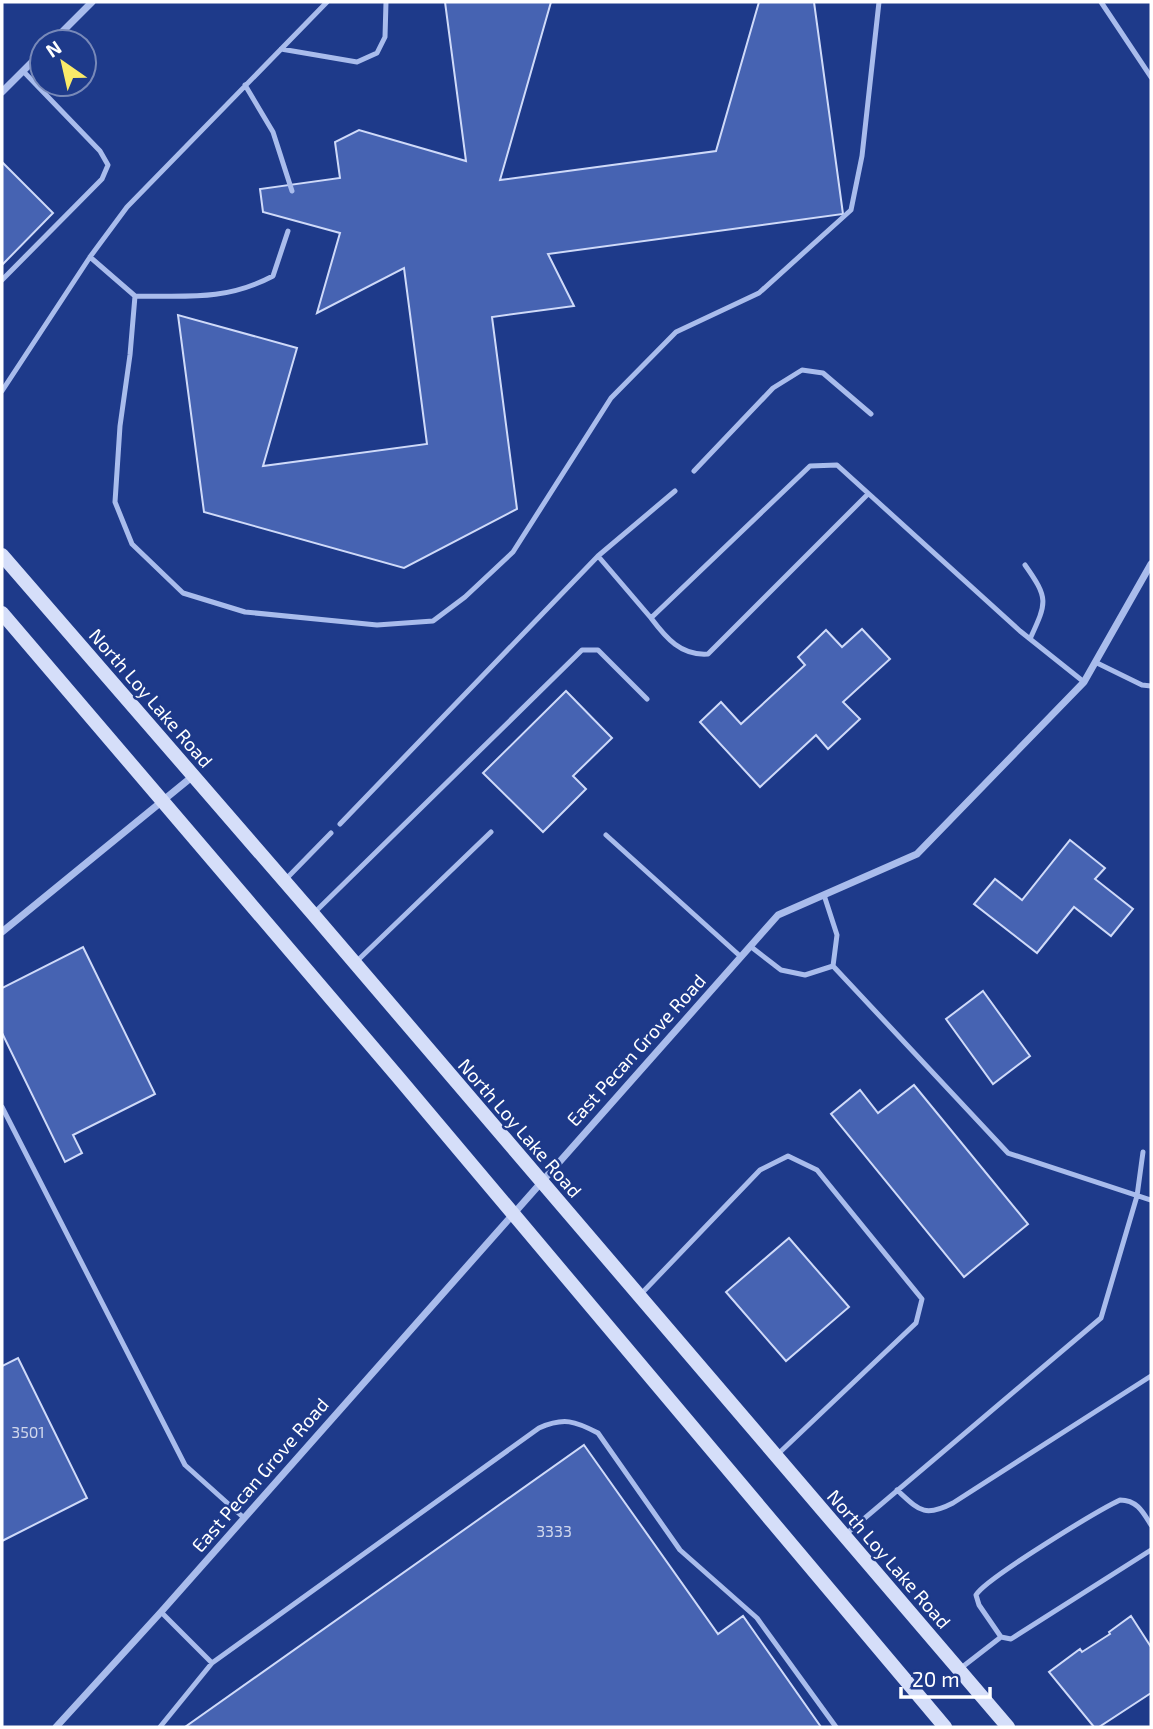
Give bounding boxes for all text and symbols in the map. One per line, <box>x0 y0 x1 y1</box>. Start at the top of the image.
north arrow <box>28 28 98 98</box>
text: N <box>41 35 65 62</box>
street label: North Loy Lake Road <box>85 624 218 772</box>
street label: East Pecan Grove Road <box>561 969 710 1130</box>
street label: North Loy Lake Road <box>454 1054 587 1202</box>
street label: East Pecan Grove Road <box>186 1393 333 1556</box>
house number: 3501 <box>11 1422 45 1441</box>
street label: North Loy Lake Road <box>823 1485 956 1633</box>
house number: 3333 <box>536 1521 572 1540</box>
scale bar <box>901 1656 990 1700</box>
text: 20 m <box>912 1666 960 1691</box>

